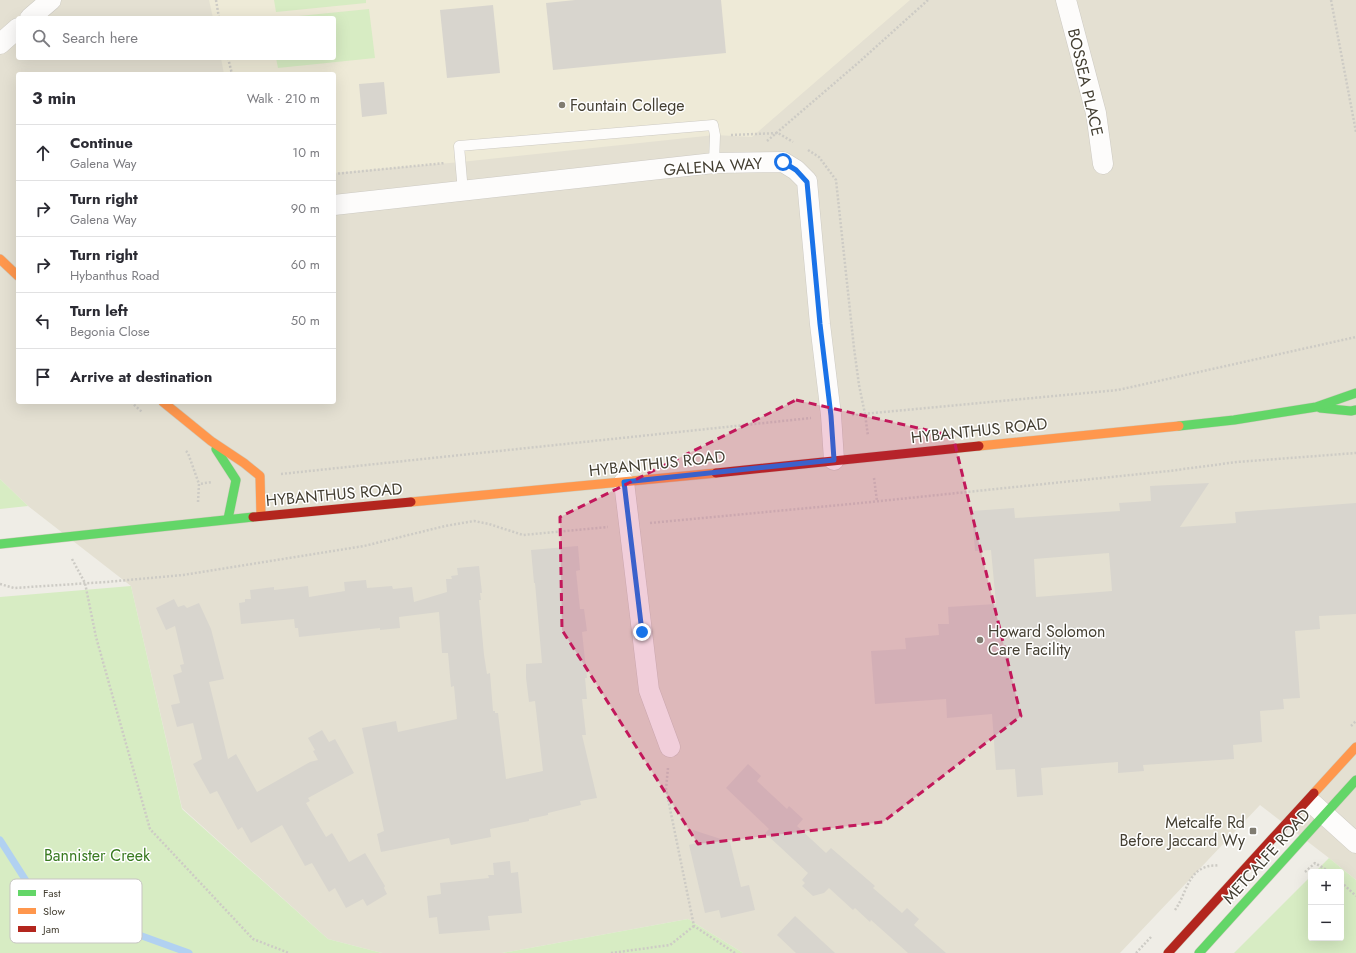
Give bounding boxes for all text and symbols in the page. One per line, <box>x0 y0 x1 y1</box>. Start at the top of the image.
search box <box>16 16 336 60</box>
street label: BOSSEA PLACE <box>1062 26 1109 138</box>
icon: search <box>30 27 52 49</box>
text: Search here <box>62 27 138 49</box>
text: 3 min <box>32 86 76 110</box>
text: Walk · 210 m <box>247 89 320 108</box>
place label: Fountain College <box>570 94 685 117</box>
marker: Fountain College <box>557 100 567 110</box>
text: Continue <box>70 132 133 154</box>
icon: ahead <box>32 142 54 164</box>
text: 10 m <box>292 143 320 162</box>
street label: GALENA WAY <box>663 152 763 181</box>
route start <box>774 153 792 171</box>
text: Galena Way <box>70 154 136 173</box>
text: Turn right <box>70 188 138 210</box>
icon: right <box>32 198 54 220</box>
text: 90 m <box>291 199 320 218</box>
text: Galena Way <box>70 210 136 229</box>
text: Turn right <box>70 244 138 266</box>
icon: right <box>32 254 54 276</box>
text: 60 m <box>291 255 320 274</box>
text: Hybanthus Road <box>70 266 159 285</box>
text: Turn left <box>70 300 128 322</box>
icon: left <box>32 310 54 332</box>
text: 50 m <box>291 311 320 330</box>
text: Begonia Close <box>70 322 150 341</box>
icon: arrive <box>32 366 54 388</box>
text: Arrive at destination <box>70 366 212 388</box>
street label: HYBANTHUS ROAD <box>910 412 1049 449</box>
street label: HYBANTHUS ROAD <box>588 445 727 482</box>
street label: HYBANTHUS ROAD <box>265 477 403 512</box>
place label: Howard Solomon Care Facility <box>988 620 1105 661</box>
route end <box>633 623 651 641</box>
marker: Howard Solomon Care Facility <box>975 635 985 645</box>
street label: METCALFE ROAD <box>1217 804 1315 909</box>
place label: Metcalfe Rd Before Jaccard Wy <box>1119 811 1246 852</box>
marker: Metcalfe Rd Before Jaccard Wy <box>1248 826 1258 836</box>
park label: Bannister Creek <box>44 844 151 867</box>
map controls <box>1308 869 1344 941</box>
button: + <box>1308 869 1344 905</box>
legend <box>10 879 142 943</box>
text: Fast <box>43 885 61 901</box>
text: Slow <box>43 903 65 919</box>
button: − <box>1308 905 1344 941</box>
text: Jam <box>41 921 60 937</box>

